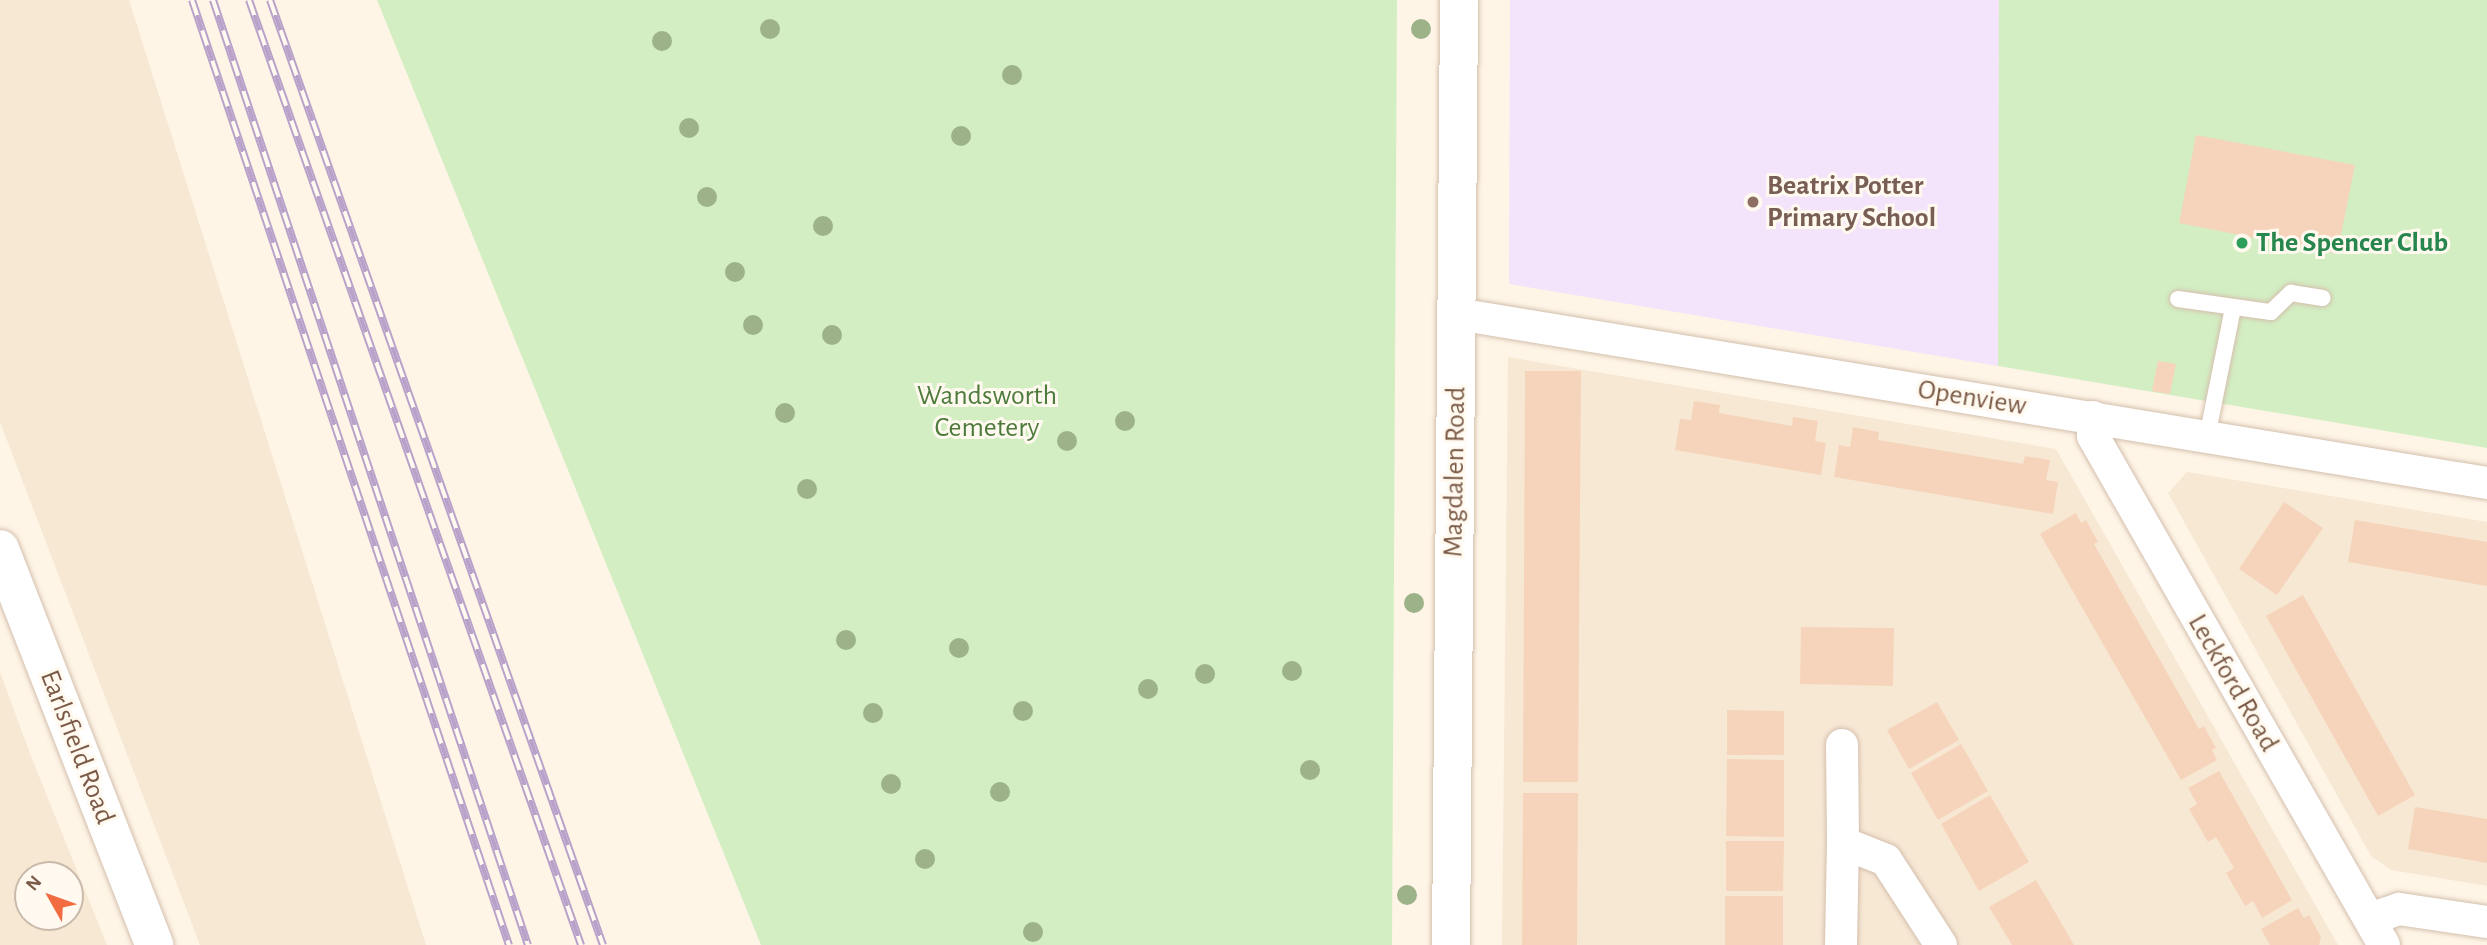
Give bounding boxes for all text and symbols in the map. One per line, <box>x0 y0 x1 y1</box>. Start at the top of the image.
place label: Beatrix Potter Primary School <box>1767 169 1936 235</box>
marker: Beatrix Potter Primary School <box>1745 194 1761 210</box>
place label: The Spencer Club <box>2256 226 2448 260</box>
marker: The Spencer Club <box>2234 235 2250 251</box>
street label: Openview <box>1915 373 2029 423</box>
park label: Wandsworth Cemetery <box>917 379 1057 445</box>
street label: Magdalen Road <box>1437 387 1473 557</box>
street label: Leckford Road <box>2180 608 2286 758</box>
street label: Earlsfield Road <box>32 665 122 829</box>
north arrow <box>14 861 84 931</box>
text: N <box>23 872 46 895</box>

